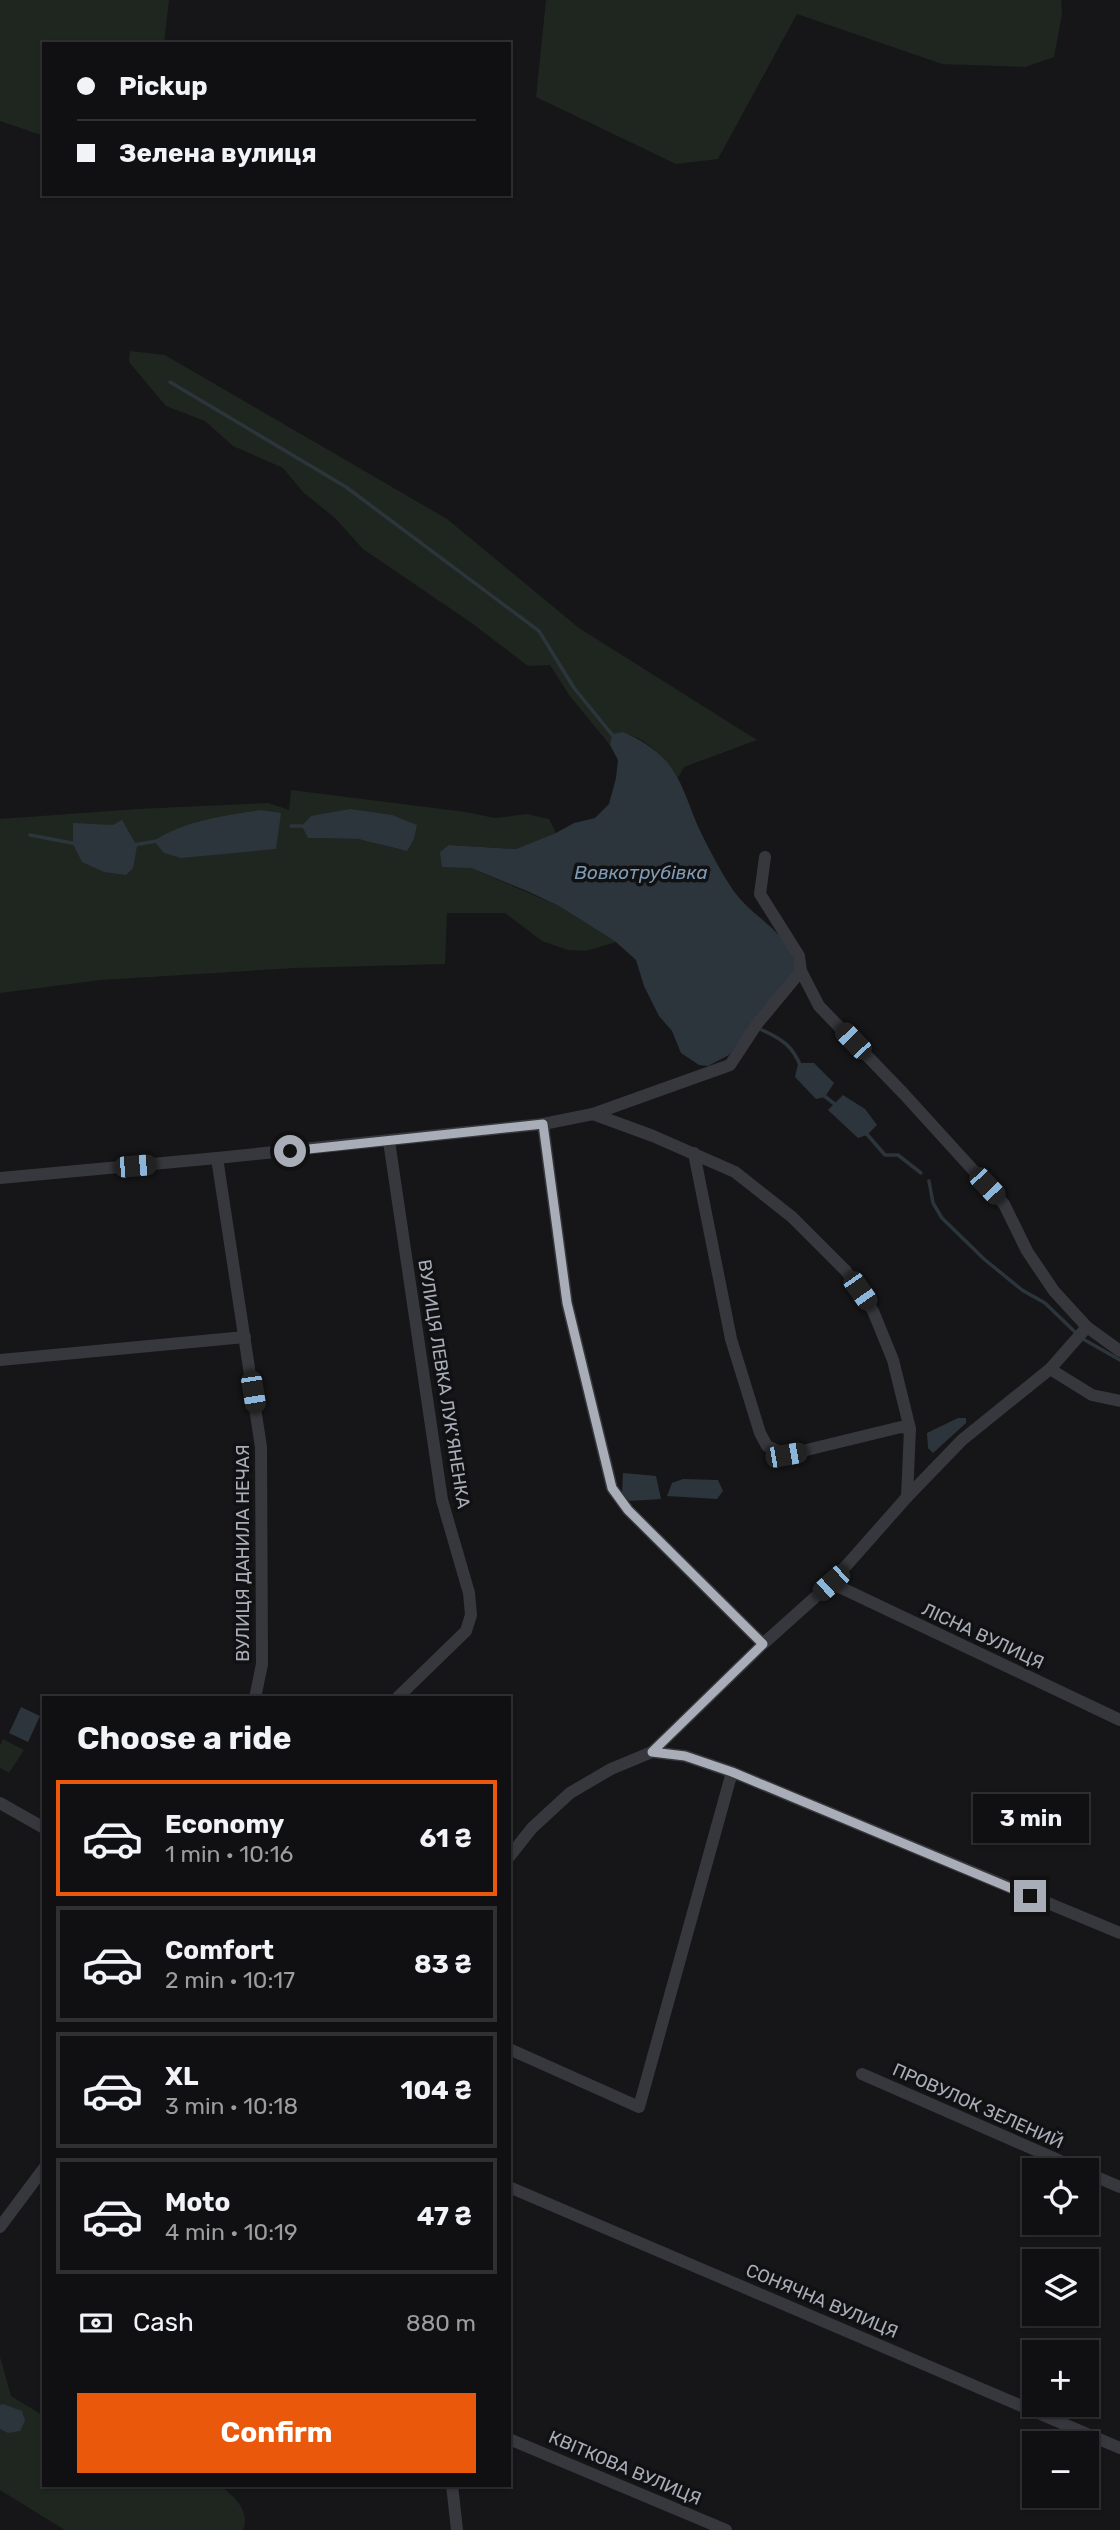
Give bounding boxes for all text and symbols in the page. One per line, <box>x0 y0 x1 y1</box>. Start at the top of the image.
text: Pickup <box>119 71 208 102</box>
text: Зелена вулиця <box>119 138 317 169</box>
water label: Вовкотрубівка <box>574 861 708 884</box>
car <box>831 1019 876 1063</box>
route start <box>274 1135 306 1167</box>
car <box>114 1154 157 1178</box>
car <box>965 1163 1010 1209</box>
street label: ВУЛИЦЯ ЛЕВКА ЛУК'ЯНЕНКА <box>413 1258 475 1510</box>
car <box>840 1268 881 1314</box>
car <box>240 1370 267 1414</box>
car <box>764 1441 809 1469</box>
street label: ВУЛИЦЯ ДАНИЛА НЕЧАЯ <box>232 1444 254 1662</box>
car <box>809 1561 854 1605</box>
street label: ЛІСНА ВУЛИЦЯ <box>918 1598 1048 1674</box>
text: Choose a ride <box>77 1719 291 1757</box>
callout: 3 min <box>972 1794 1088 1843</box>
text: 3 min <box>1000 1804 1062 1832</box>
icon: car <box>81 1807 144 1870</box>
text: Economy <box>165 1809 284 1840</box>
text: 61 ₴ <box>420 1823 472 1854</box>
text: 1 min · 10:16 <box>165 1840 293 1868</box>
route end <box>1014 1880 1046 1912</box>
icon: car <box>81 1933 144 1996</box>
text: Comfort <box>165 1935 274 1966</box>
text: 83 ₴ <box>414 1949 472 1980</box>
text: 2 min · 10:17 <box>165 1966 295 1994</box>
street label: ПРОВУЛОК ЗЕЛЕНИЙ <box>889 2058 1067 2154</box>
icon: car <box>81 2059 144 2122</box>
text: XL <box>165 2061 198 2092</box>
text: 104 ₴ <box>400 2075 472 2106</box>
text: 3 min · 10:18 <box>165 2092 298 2120</box>
map controls <box>1022 2158 1099 2508</box>
button: locate <box>1022 2158 1099 2235</box>
icon: car <box>81 2185 144 2248</box>
text: Moto <box>165 2187 230 2218</box>
text: 47 ₴ <box>417 2201 472 2232</box>
text: 4 min · 10:19 <box>165 2218 298 2246</box>
button: layers <box>1022 2249 1099 2326</box>
street label: СОНЯЧНА ВУЛИЦЯ <box>743 2259 901 2343</box>
icon: cash <box>77 2304 115 2342</box>
text: Cash <box>133 2307 194 2338</box>
text: 880 m <box>406 2309 476 2337</box>
button: + <box>1022 2340 1099 2417</box>
button: Confirm <box>77 2393 476 2473</box>
street label: КВІТКОВА ВУЛИЦЯ <box>545 2426 705 2510</box>
button: − <box>1022 2431 1099 2508</box>

